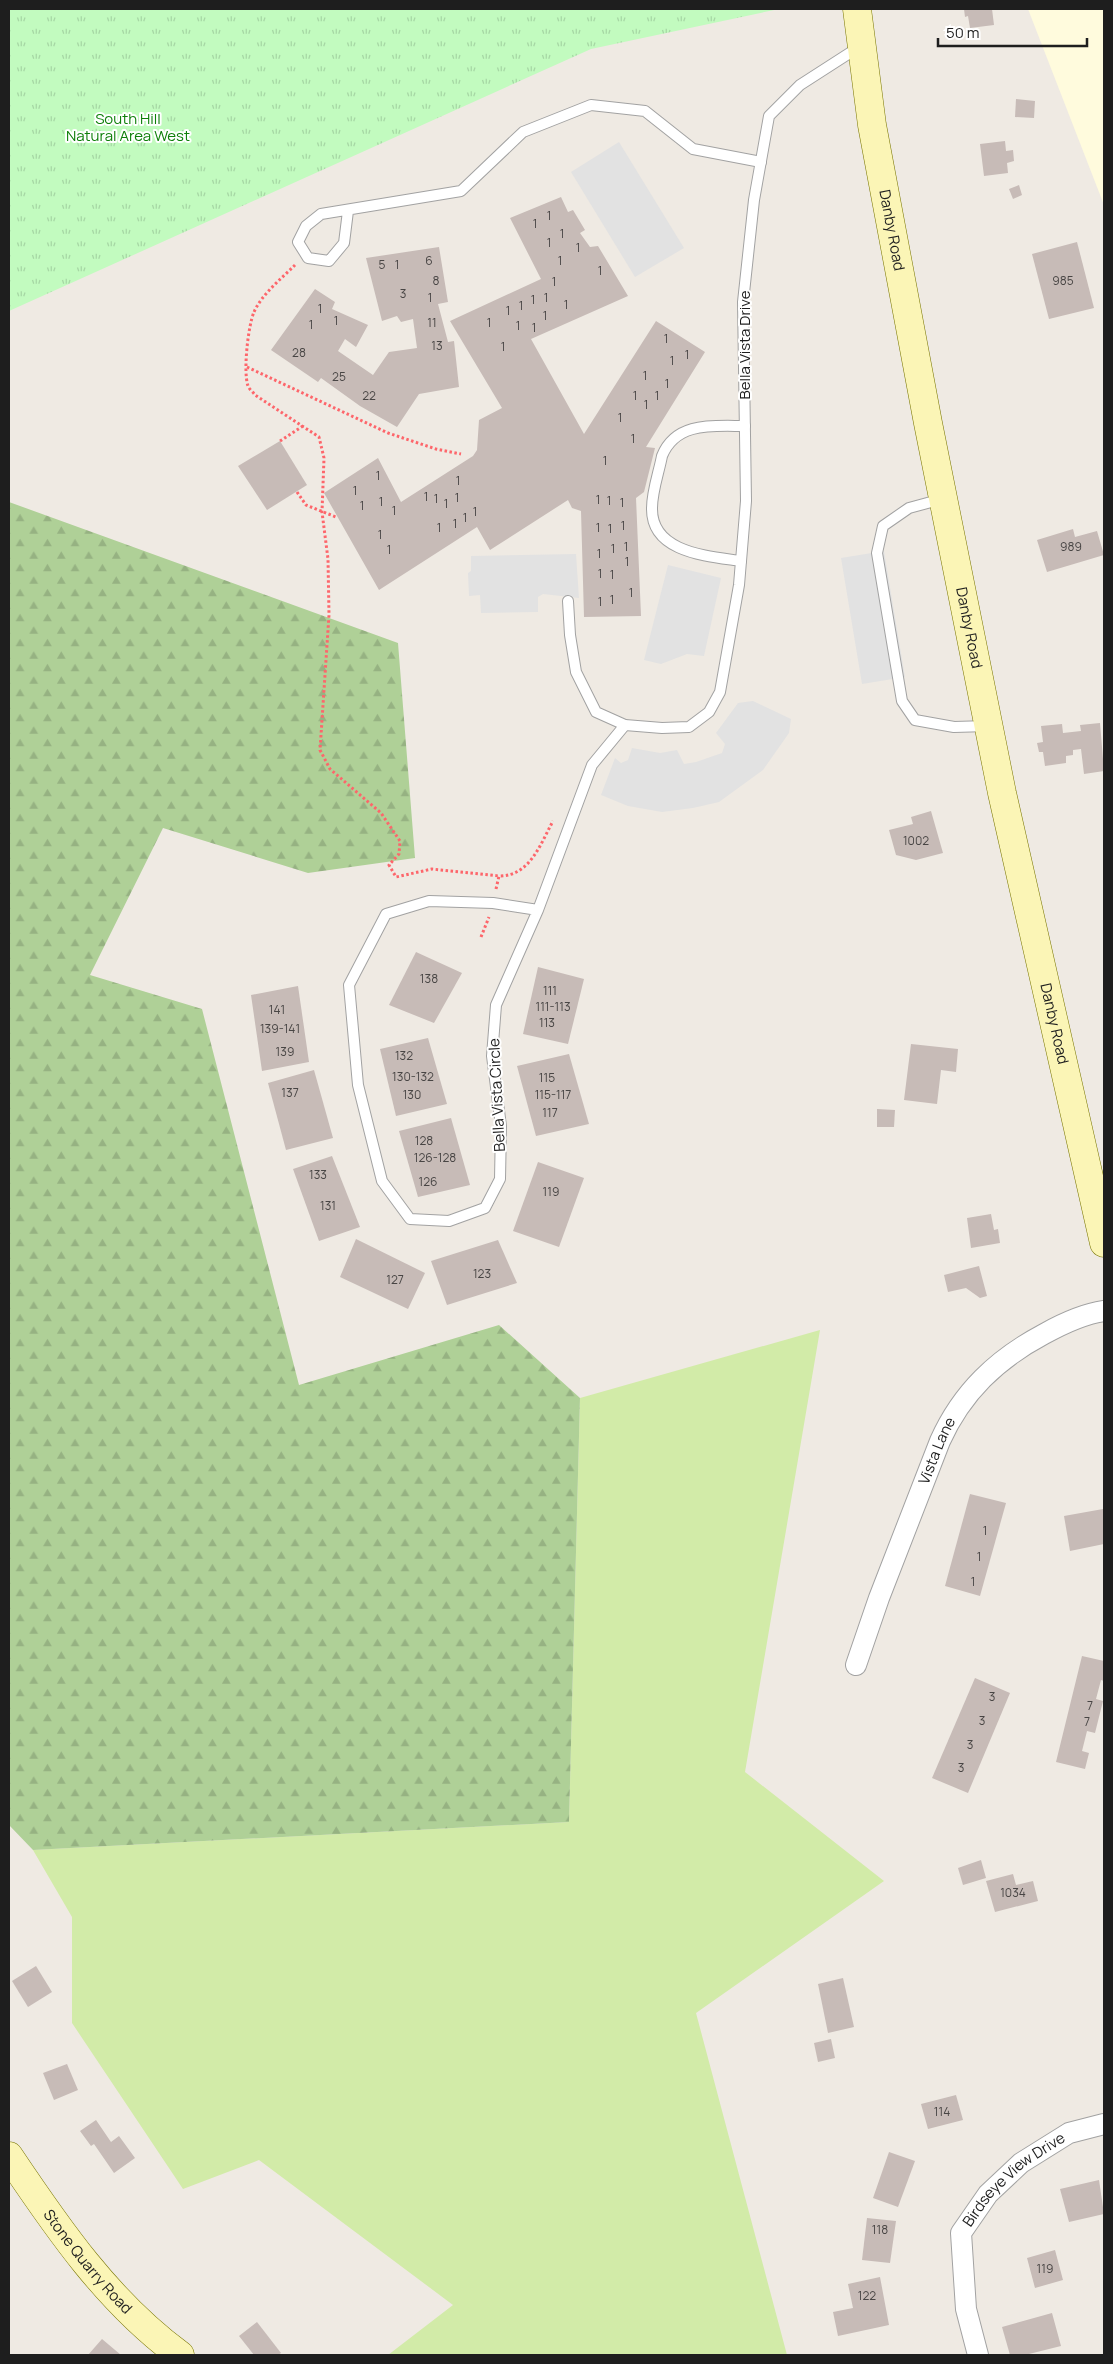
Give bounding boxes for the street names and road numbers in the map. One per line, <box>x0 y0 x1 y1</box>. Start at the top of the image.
street label: Danby Road <box>874 188 910 272</box>
street label: Bella Vista Drive <box>734 290 755 399</box>
street label: Danby Road <box>951 585 988 670</box>
street label: Danby Road <box>1035 981 1074 1066</box>
street label: Bella Vista Circle <box>483 1038 510 1152</box>
street label: Vista Lane <box>913 1413 960 1487</box>
street label: Birdseye View Drive <box>957 2127 1069 2231</box>
street label: Stone Quarry Road <box>39 2205 137 2318</box>

